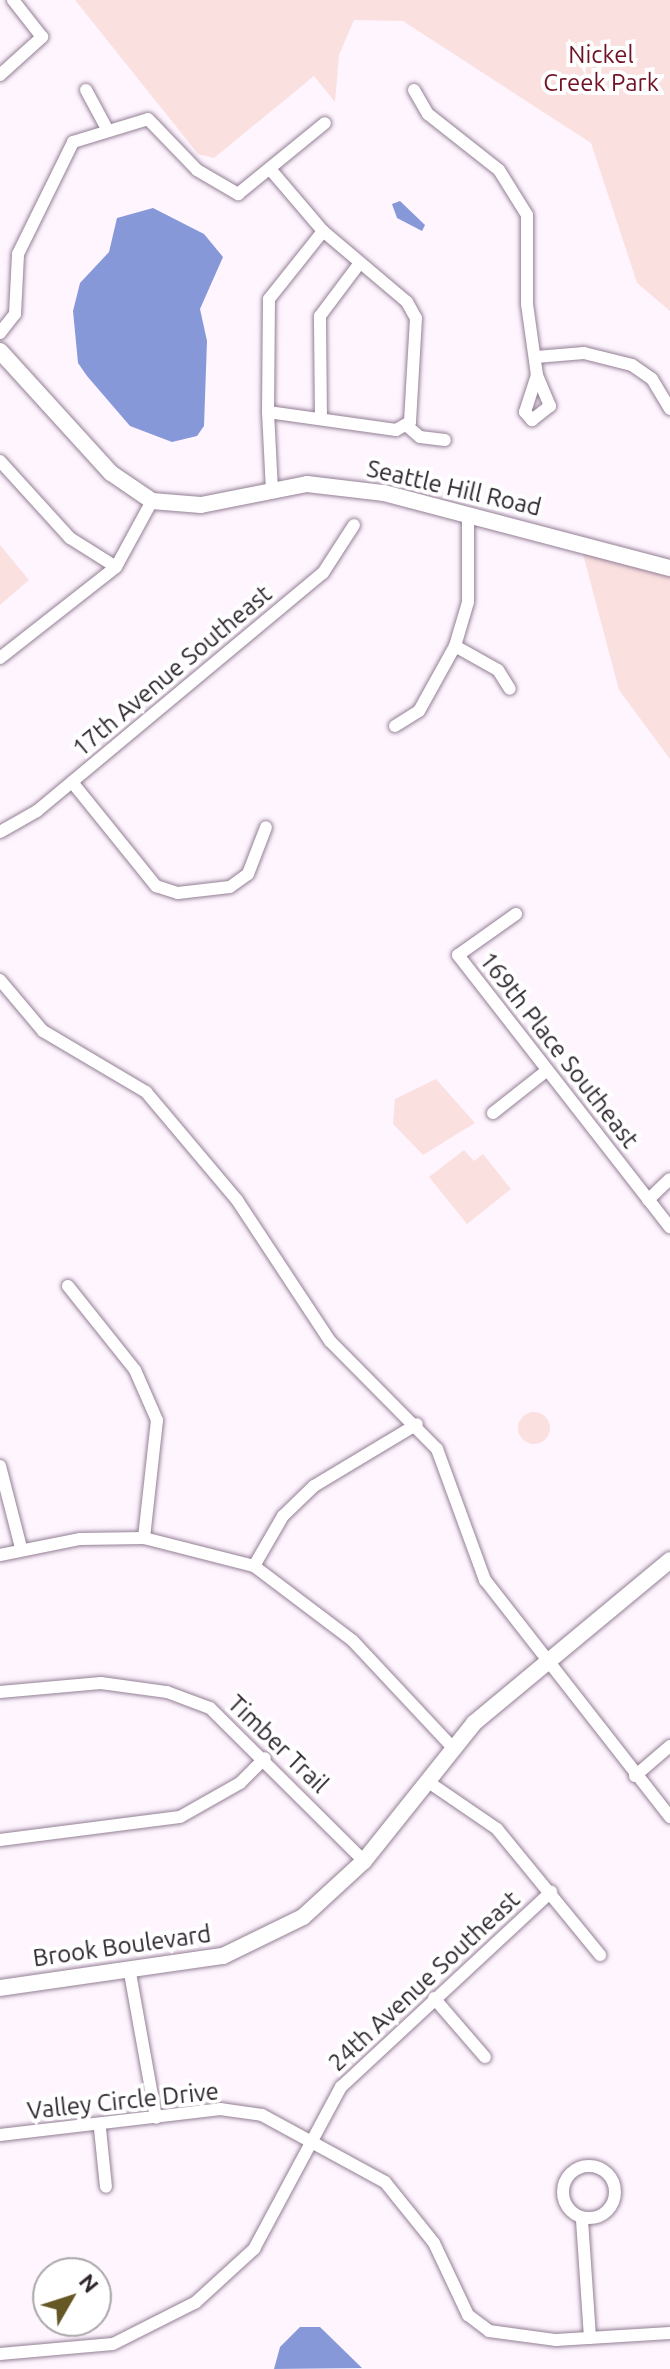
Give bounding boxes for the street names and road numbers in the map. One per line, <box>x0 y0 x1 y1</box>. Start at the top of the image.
street label: Seattle Hill Road <box>364 454 544 522</box>
street label: 17th Avenue Southeast <box>67 579 277 763</box>
street label: 169th Place Southeast <box>473 946 645 1154</box>
street label: Timber Trail <box>222 1689 334 1799</box>
street label: 24th Avenue Southeast <box>322 1885 526 2077</box>
street label: Brook Boulevard <box>31 1919 213 1973</box>
street label: Valley Circle Drive <box>26 2077 220 2125</box>

